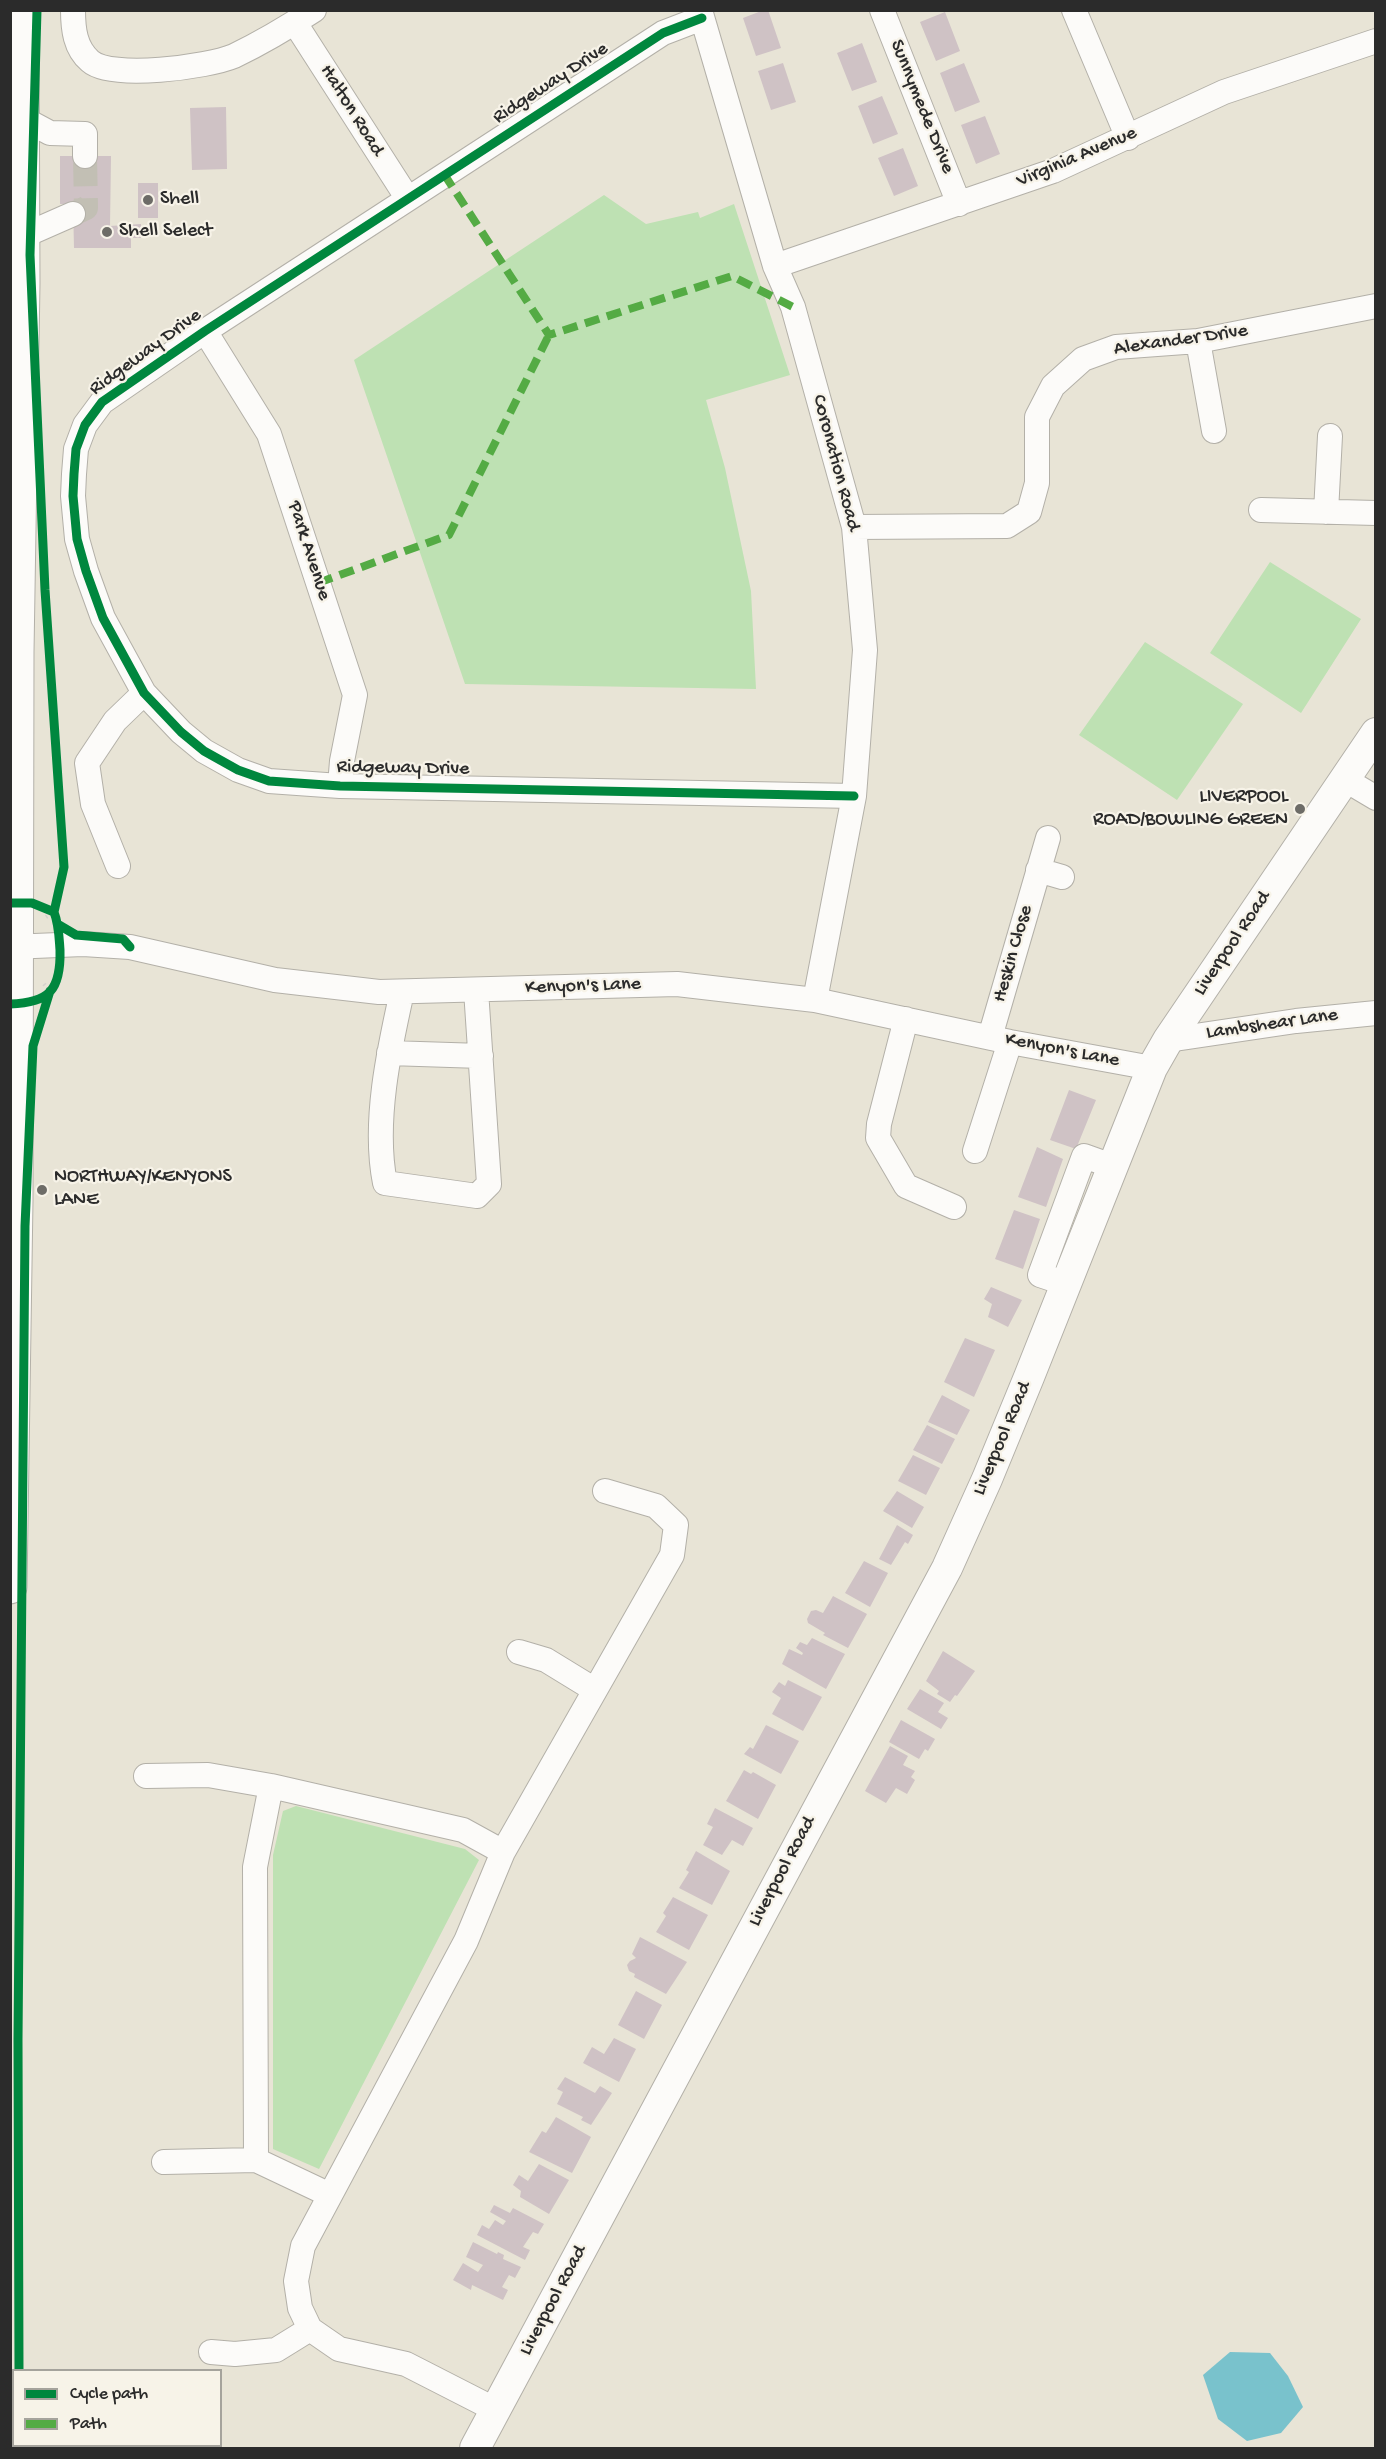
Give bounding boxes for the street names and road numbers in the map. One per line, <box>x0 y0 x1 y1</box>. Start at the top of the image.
street label: Sunnymede Drive <box>883 36 959 178</box>
street label: Ridgeway Drive <box>489 38 613 130</box>
street label: Halton Road <box>313 61 389 161</box>
street label: Virginia Avenue <box>1013 122 1141 194</box>
street label: Ridgeway Drive <box>85 304 207 402</box>
street label: Alexander Drive <box>1112 320 1250 362</box>
street label: Coronation Road <box>805 392 865 534</box>
street label: Park Avenue <box>281 498 335 604</box>
street label: Ridgeway Drive <box>336 756 470 782</box>
street label: Liverpool Road <box>1189 887 1277 1001</box>
street label: Heskin Close <box>989 903 1039 1005</box>
street label: Kenyon's Lane <box>525 973 641 1001</box>
street label: Lambshear Lane <box>1205 1004 1339 1046</box>
street label: Kenyon's Lane <box>1003 1028 1121 1074</box>
street label: Liverpool Road <box>968 1378 1038 1500</box>
street label: Liverpool Road <box>744 1813 822 1931</box>
street label: Liverpool Road <box>515 2242 593 2360</box>

